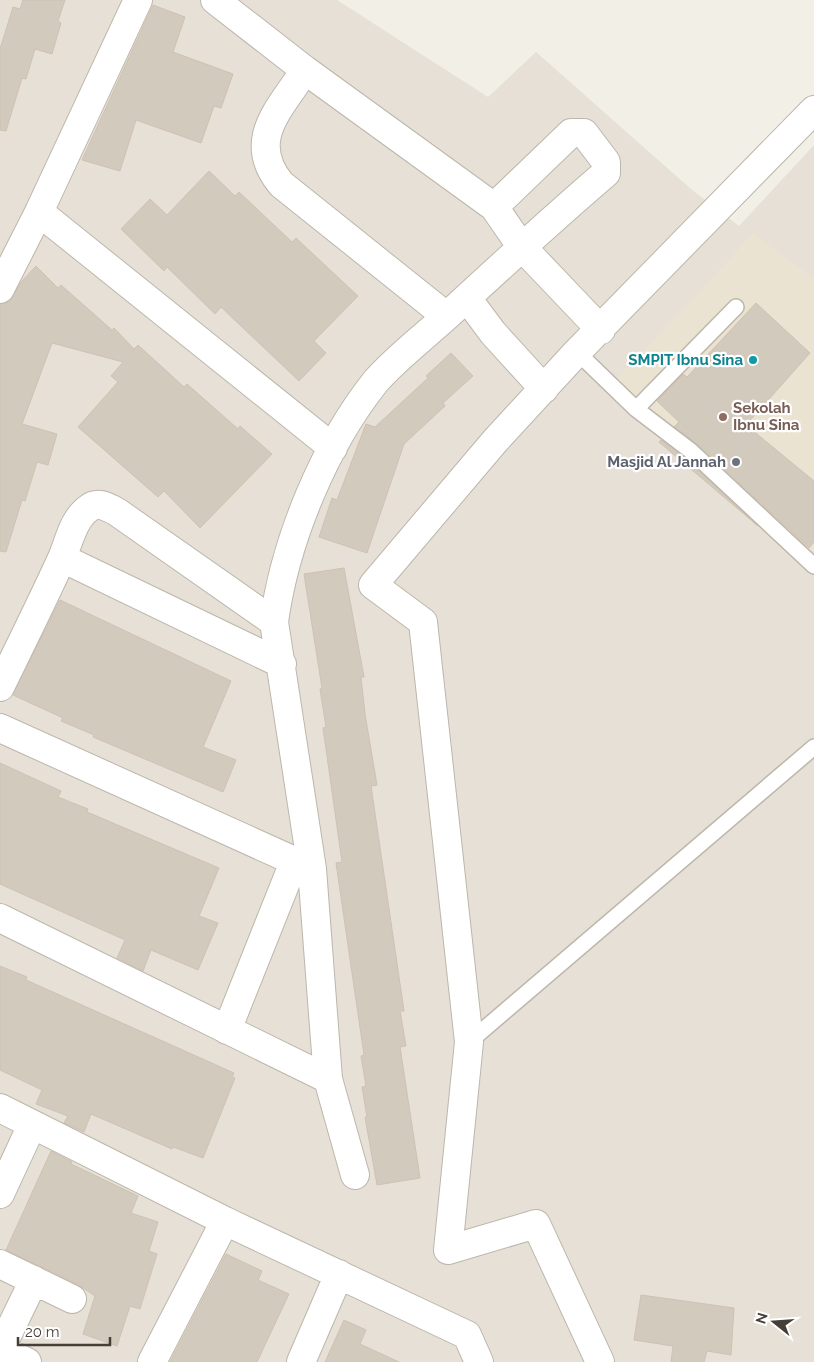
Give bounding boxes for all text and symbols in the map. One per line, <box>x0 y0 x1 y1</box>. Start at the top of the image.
place label: SMPIT Ibnu Sina <box>628 351 743 369</box>
marker: SMPIT Ibnu Sina <box>747 354 759 366</box>
place label: Sekolah Ibnu Sina <box>733 399 800 434</box>
marker: Sekolah Ibnu Sina <box>717 411 729 423</box>
place label: Masjid Al Jannah <box>607 453 726 471</box>
marker: Masjid Al Jannah <box>730 456 742 468</box>
north arrow <box>749 1297 799 1347</box>
text: N <box>752 1311 771 1326</box>
scale bar <box>18 1314 110 1346</box>
text: 20 m <box>25 1323 60 1341</box>

